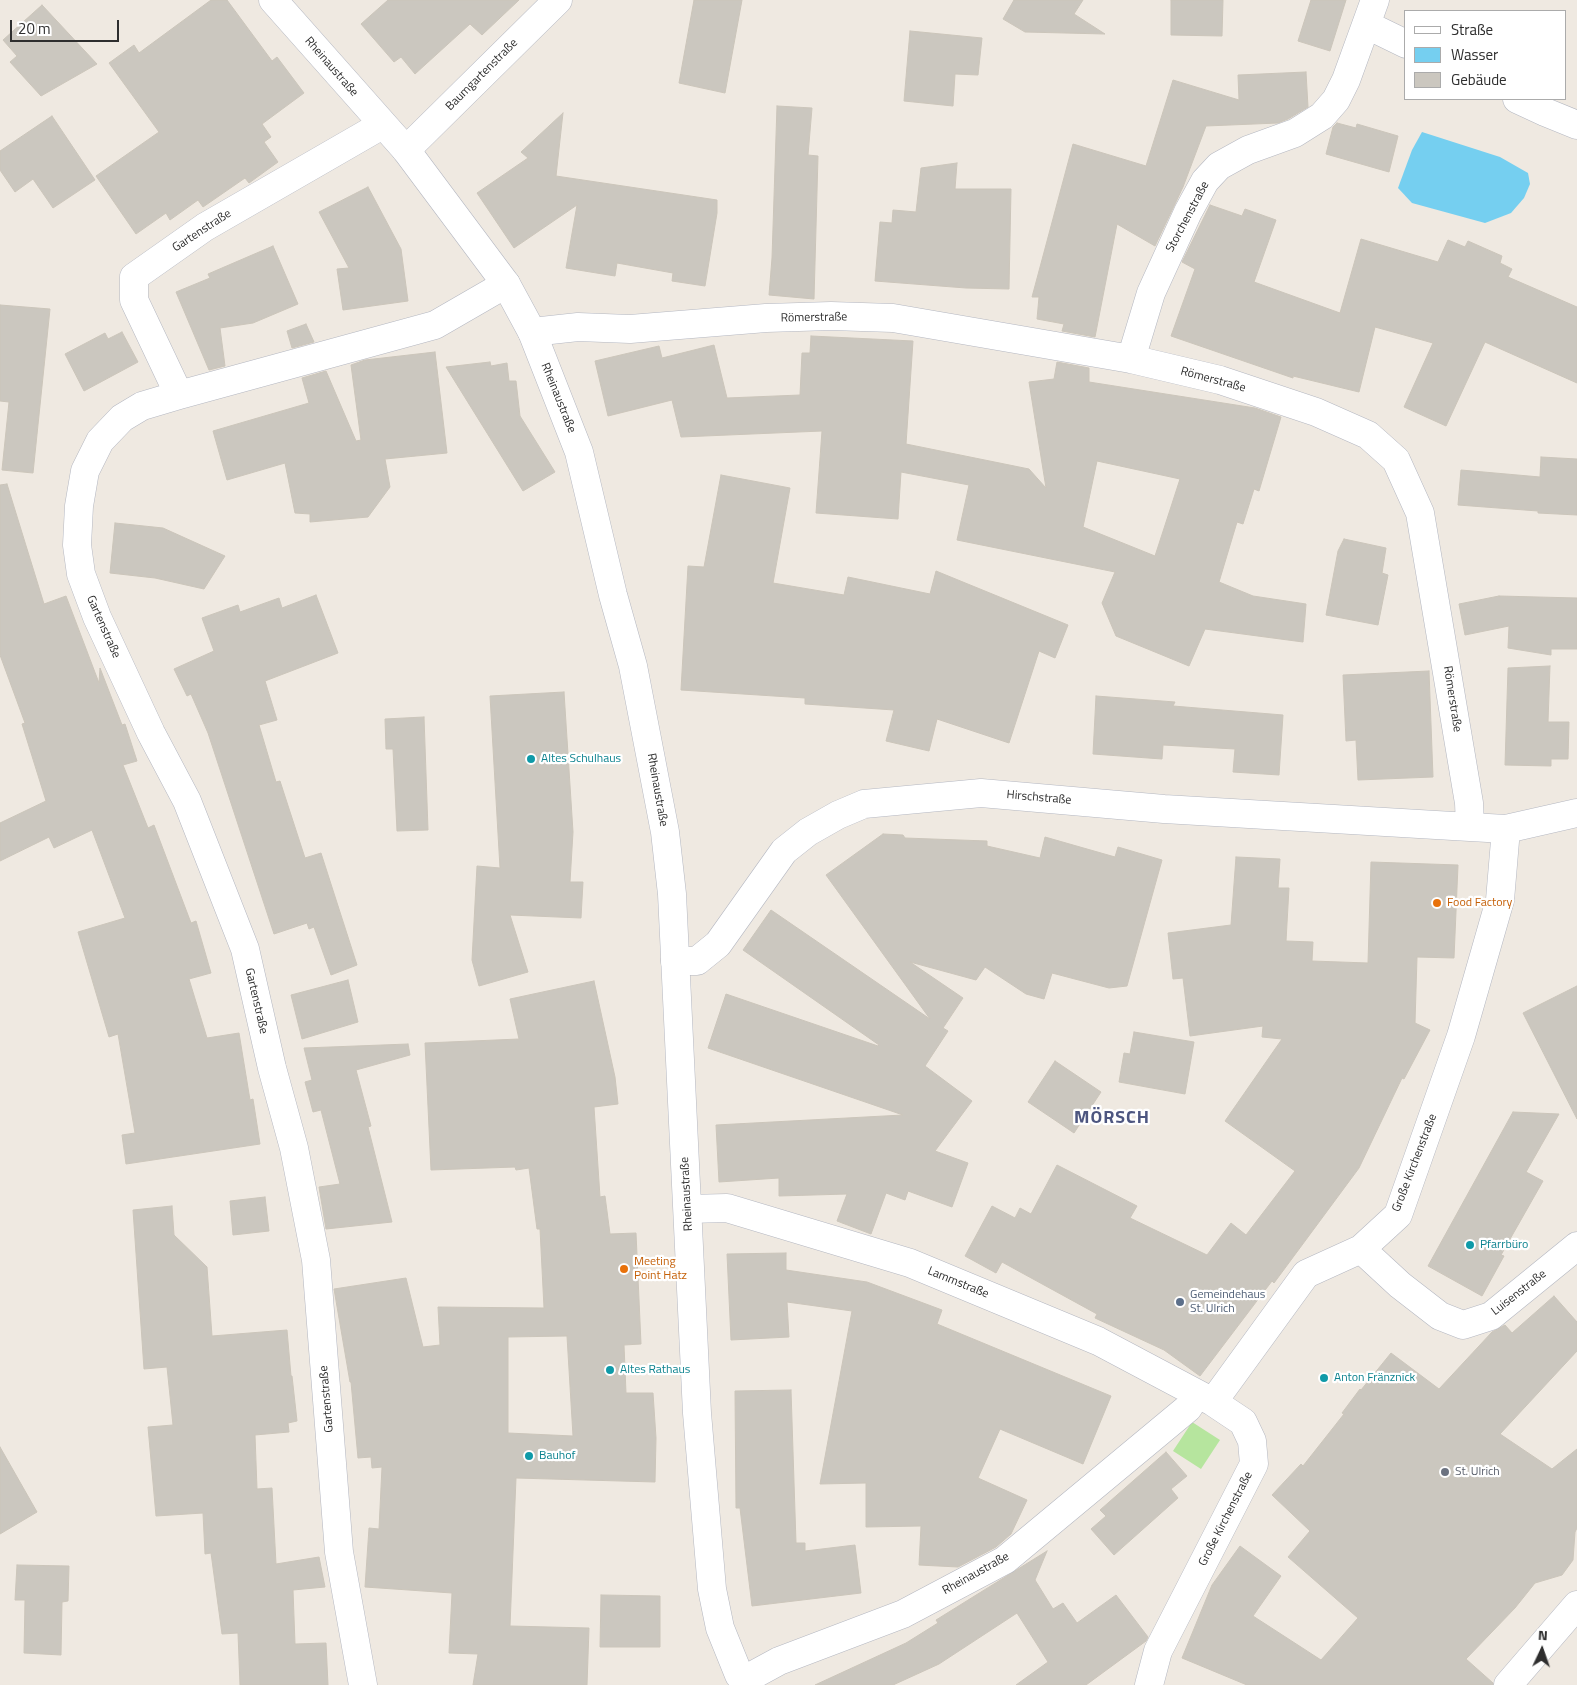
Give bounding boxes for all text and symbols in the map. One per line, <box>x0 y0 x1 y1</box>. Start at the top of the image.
scale bar <box>12 10 121 42</box>
legend <box>1404 10 1567 100</box>
text: 20 m <box>18 17 51 40</box>
text: Straße <box>1451 18 1493 41</box>
street label: Rheinaustraße <box>301 34 361 100</box>
street label: Baumgartenstraße <box>443 36 521 114</box>
text: Wasser <box>1451 43 1498 66</box>
text: Gebäude <box>1451 68 1507 91</box>
street label: Storchenstraße <box>1163 179 1213 255</box>
street label: Gartenstraße <box>170 207 234 255</box>
street label: Römerstraße <box>780 310 848 326</box>
street label: Rheinaustraße <box>537 361 579 435</box>
street label: Römerstraße <box>1179 364 1247 396</box>
street label: Gartenstraße <box>83 593 123 661</box>
street label: Römerstraße <box>1440 665 1464 733</box>
place label: Altes Schulhaus <box>541 752 621 766</box>
street label: Rheinaustraße <box>643 752 671 828</box>
marker: Altes Schulhaus <box>525 753 537 765</box>
street label: Hirschstraße <box>1006 788 1072 808</box>
place label: Food Factory <box>1447 896 1512 910</box>
marker: Food Factory <box>1431 897 1443 909</box>
street label: Gartenstraße <box>241 967 271 1035</box>
district label: MÖRSCH <box>1073 1108 1151 1130</box>
street label: Große Kirchenstraße <box>1390 1112 1440 1214</box>
street label: Rheinaustraße <box>678 1157 696 1231</box>
place label: Pfarrbüro <box>1480 1238 1528 1252</box>
marker: Pfarrbüro <box>1464 1239 1476 1251</box>
place label: Meeting Point Hatz <box>634 1255 687 1283</box>
marker: Meeting Point Hatz <box>618 1263 630 1275</box>
street label: Lammstraße <box>925 1264 991 1302</box>
street label: Luisenstraße <box>1489 1267 1549 1319</box>
place label: Gemeindehaus St. Ulrich <box>1190 1288 1265 1316</box>
marker: Gemeindehaus St. Ulrich <box>1174 1296 1186 1308</box>
place label: Altes Rathaus <box>620 1363 690 1377</box>
marker: Altes Rathaus <box>604 1364 616 1376</box>
street label: Gartenstraße <box>317 1365 337 1433</box>
place label: Anton Fränznick <box>1334 1371 1415 1385</box>
marker: Anton Fränznick <box>1318 1372 1330 1384</box>
place label: Bauhof <box>539 1449 576 1463</box>
marker: Bauhof <box>523 1450 535 1462</box>
place label: St. Ulrich <box>1455 1465 1500 1479</box>
marker: St. Ulrich <box>1439 1466 1451 1478</box>
street label: Große Kirchenstraße <box>1196 1469 1256 1569</box>
street label: Rheinaustraße <box>940 1550 1012 1598</box>
text: N <box>1537 1624 1548 1645</box>
north arrow <box>1517 1625 1567 1675</box>

